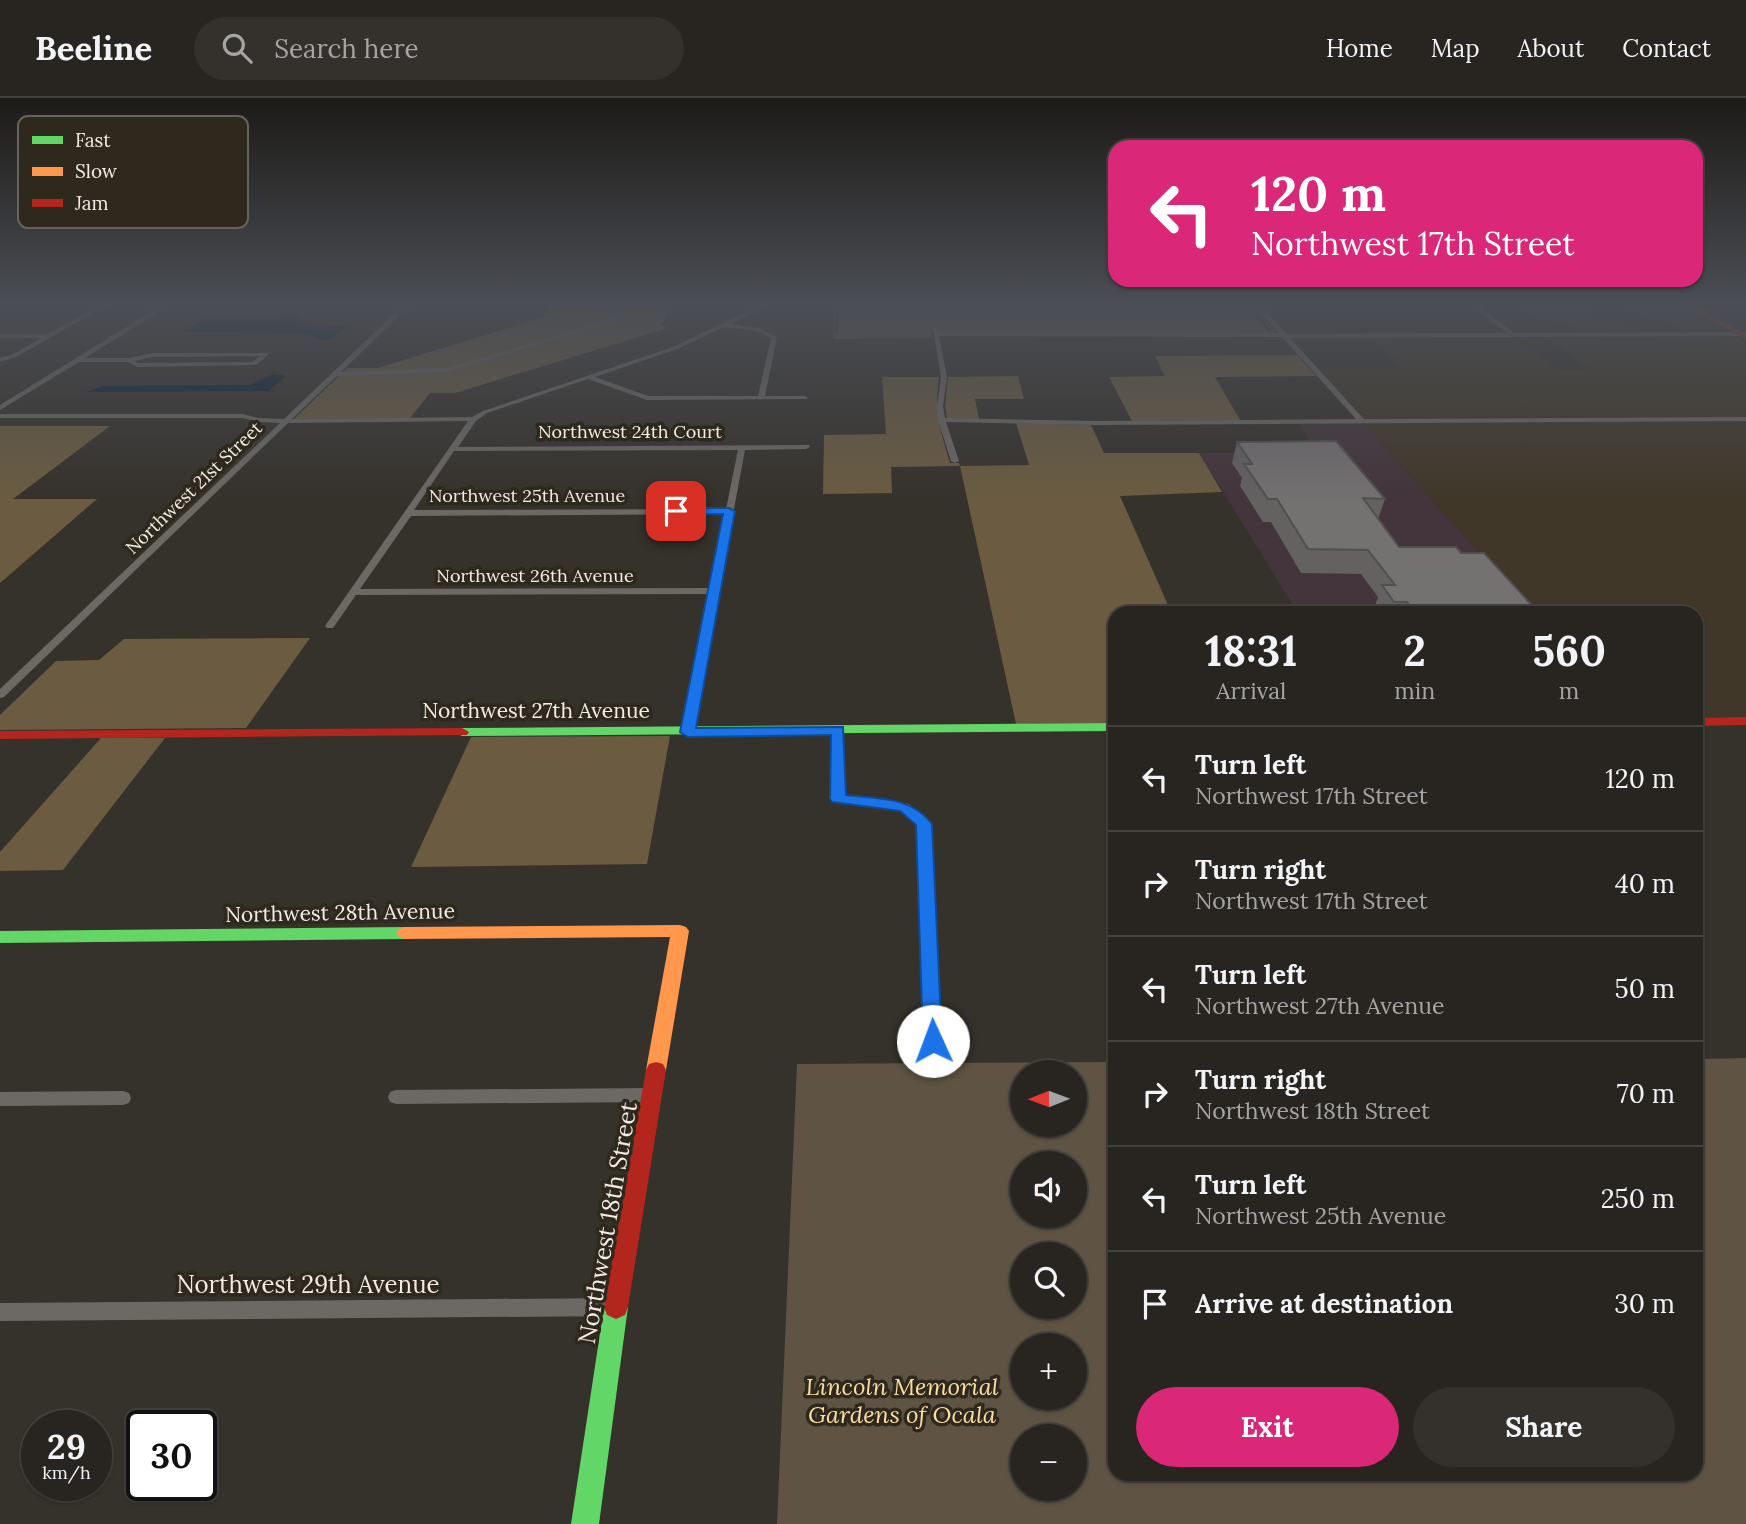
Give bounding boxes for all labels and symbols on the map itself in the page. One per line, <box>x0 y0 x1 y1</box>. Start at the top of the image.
legend <box>18 116 248 228</box>
text: Fast <box>75 128 111 152</box>
text: Slow <box>75 159 118 183</box>
text: Jam <box>74 191 109 215</box>
street label: Northwest 21st Street <box>121 417 267 559</box>
street label: Northwest 24th Court <box>538 420 722 443</box>
pin <box>646 481 706 541</box>
street label: Northwest 25th Avenue <box>429 484 626 507</box>
street label: Northwest 26th Avenue <box>436 564 634 587</box>
street label: Northwest 27th Avenue <box>422 697 650 724</box>
street label: Northwest 28th Avenue <box>225 897 455 928</box>
position arrow <box>896 1004 970 1078</box>
north arrow <box>1010 1060 1087 1138</box>
street label: Northwest 18th Street <box>571 1099 644 1346</box>
street label: Northwest 29th Avenue <box>176 1269 440 1300</box>
park label: Lincoln Memorial Gardens of Ocala <box>805 1371 999 1430</box>
speed limit sign: 30 <box>126 1410 217 1501</box>

